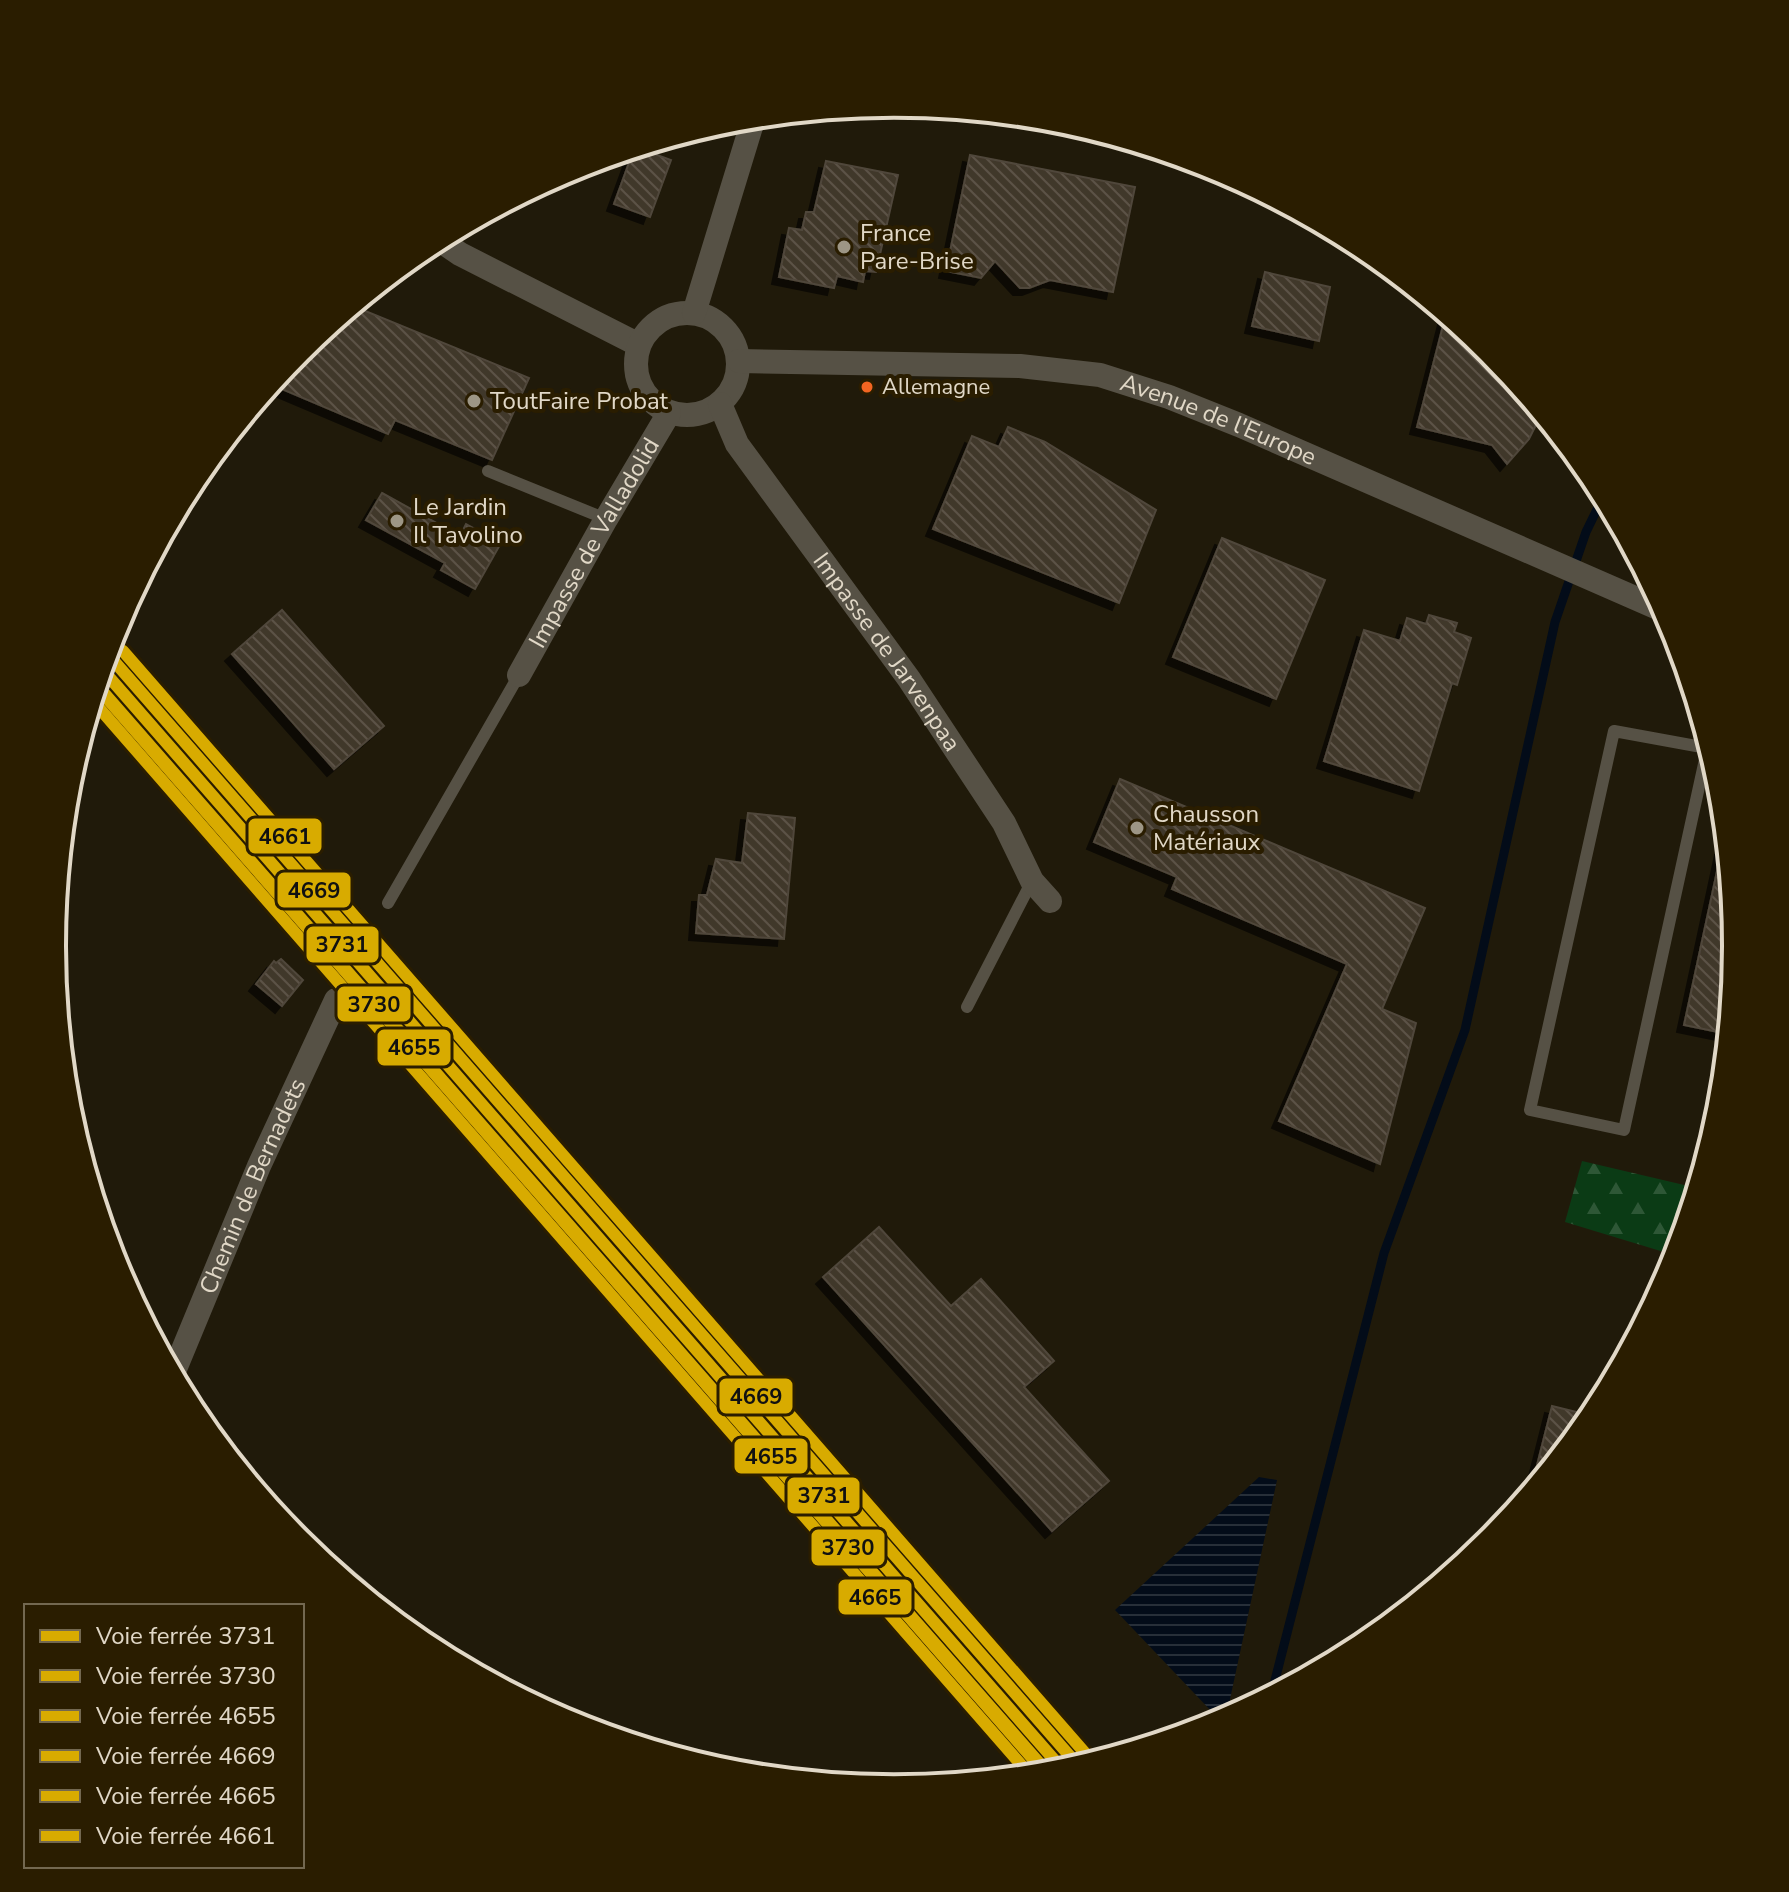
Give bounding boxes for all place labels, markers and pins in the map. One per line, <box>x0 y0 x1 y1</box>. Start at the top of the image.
place label: France Pare-Brise <box>860 217 974 277</box>
marker: France Pare-Brise <box>835 238 853 256</box>
place label: Allemagne <box>882 372 990 402</box>
marker: Allemagne <box>859 379 875 395</box>
place label: ToutFaire Probat <box>490 385 669 417</box>
marker: ToutFaire Probat <box>465 392 483 410</box>
place label: Le Jardin Il Tavolino <box>413 491 523 551</box>
marker: Le Jardin Il Tavolino <box>388 512 406 530</box>
place label: Chausson Matériaux <box>1153 798 1261 858</box>
marker: Chausson Matériaux <box>1128 819 1146 837</box>

